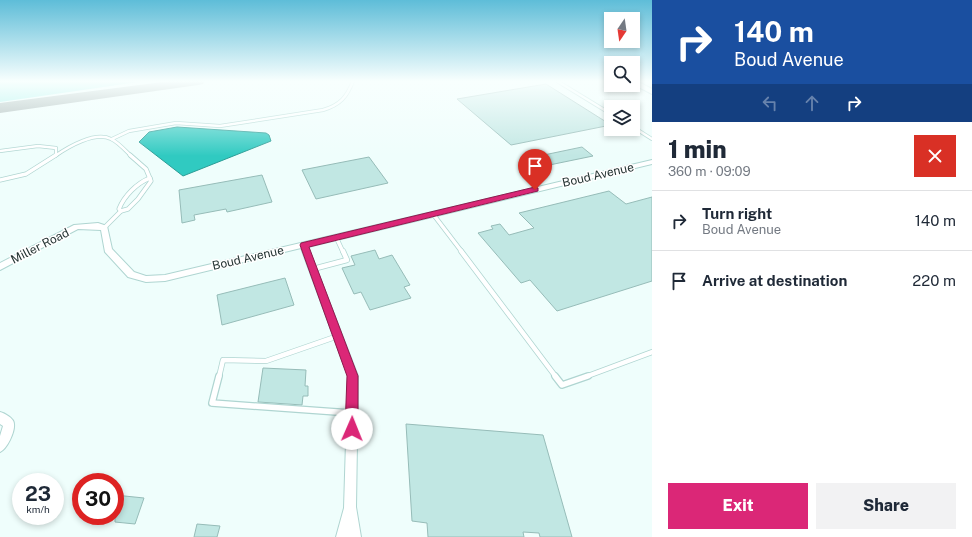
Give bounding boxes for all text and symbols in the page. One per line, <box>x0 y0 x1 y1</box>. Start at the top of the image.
north arrow <box>604 12 640 48</box>
map controls <box>604 12 640 136</box>
text: 140 m <box>734 15 814 48</box>
icon: right <box>668 16 720 68</box>
text: Boud Avenue <box>734 49 844 70</box>
button: search <box>604 56 640 92</box>
icon: left <box>759 92 781 114</box>
icon: ahead <box>801 92 823 114</box>
icon: right <box>843 92 865 114</box>
button: layers <box>604 100 640 136</box>
text: 1 min <box>668 135 727 163</box>
button: close <box>914 135 956 177</box>
pin <box>518 149 552 190</box>
icon: arrive <box>524 155 546 177</box>
street label: Boud Avenue <box>561 160 635 190</box>
text: 360 m · 09:09 <box>668 164 751 179</box>
text: Turn right <box>702 205 772 222</box>
icon: right <box>668 210 690 232</box>
text: 140 m <box>915 212 956 229</box>
text: Boud Avenue <box>702 222 781 237</box>
street label: Miller Road <box>9 225 71 267</box>
street label: Boud Avenue <box>211 243 285 273</box>
icon: arrive <box>668 270 690 292</box>
text: Arrive at destination <box>702 272 847 289</box>
text: 220 m <box>912 272 956 289</box>
position arrow <box>331 408 373 450</box>
speed limit sign: 30 <box>72 473 124 525</box>
text: 23 <box>25 482 51 506</box>
button: Exit <box>668 483 808 529</box>
button: Share <box>816 483 956 529</box>
text: km/h <box>26 503 50 515</box>

